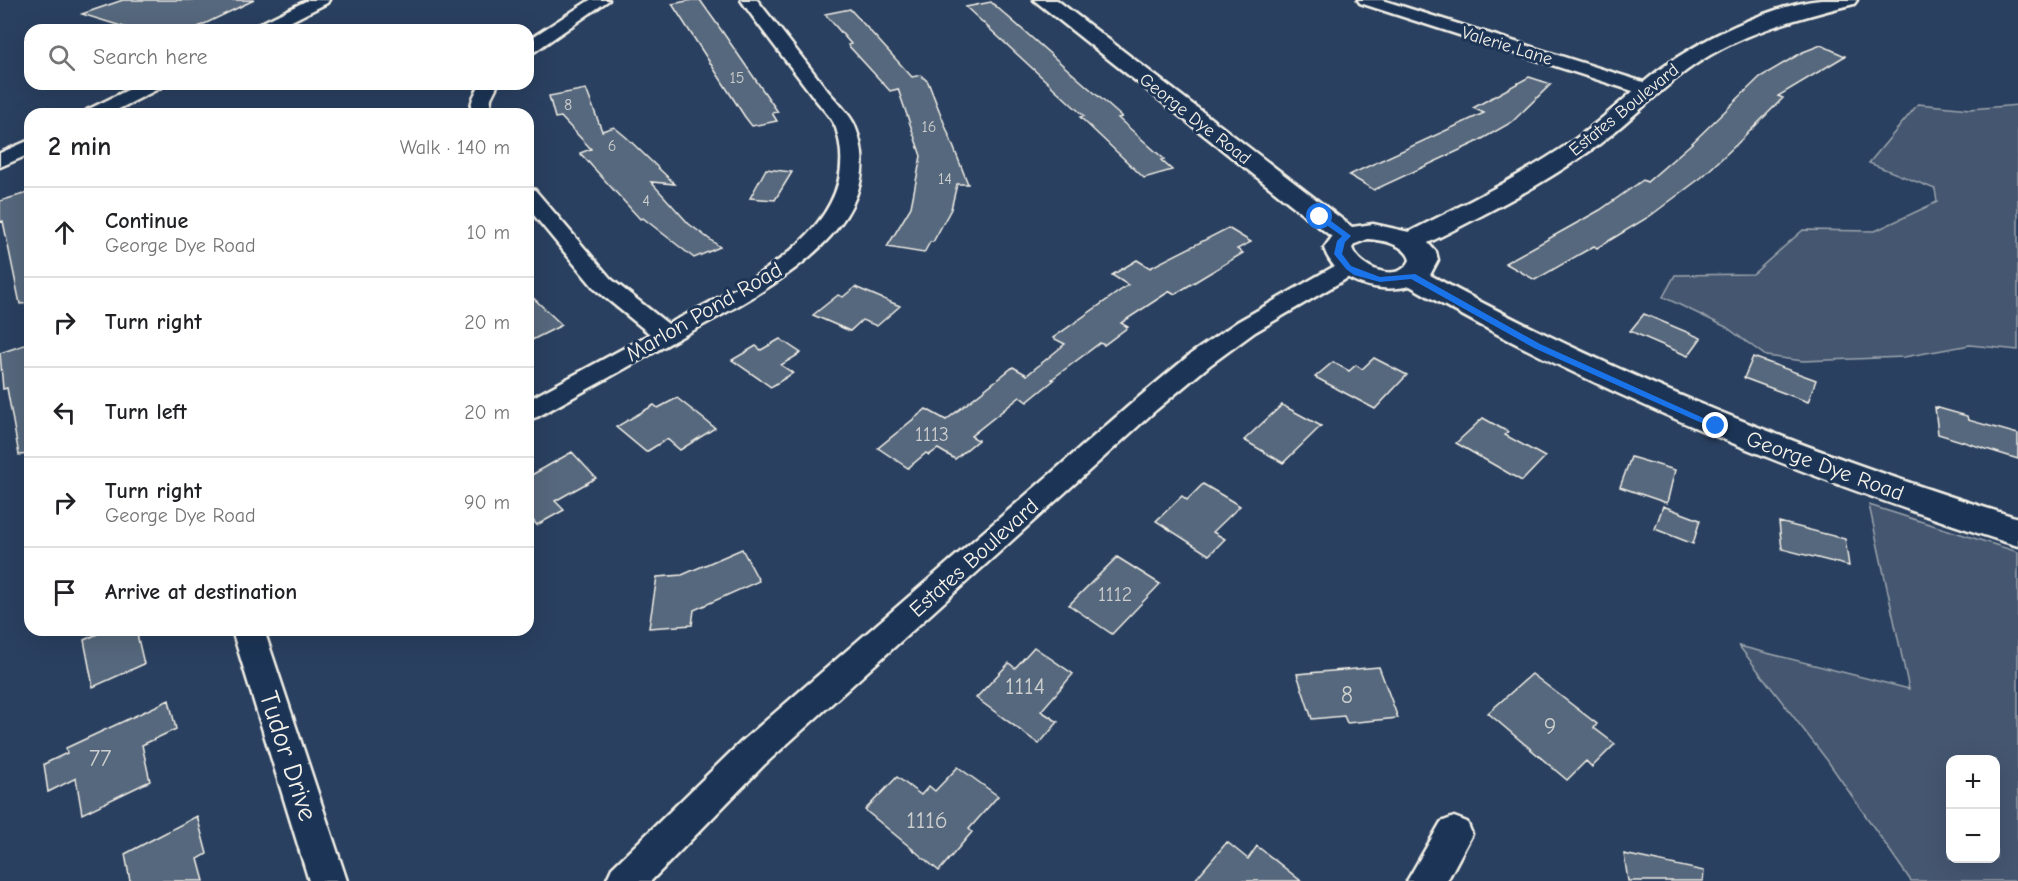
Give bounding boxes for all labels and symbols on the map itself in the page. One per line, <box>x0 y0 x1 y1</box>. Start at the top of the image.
street label: Valerie Lane <box>1459 22 1555 70</box>
street label: Estates Boulevard <box>1565 59 1683 161</box>
house number: 15 <box>729 69 745 87</box>
street label: George Dye Road <box>1135 69 1255 169</box>
house number: 8 <box>564 96 572 114</box>
house number: 16 <box>921 118 937 136</box>
house number: 6 <box>608 137 616 155</box>
house number: 14 <box>938 170 952 188</box>
house number: 4 <box>642 192 650 210</box>
route start <box>1306 203 1332 229</box>
street label: Marlon Pond Road <box>621 257 787 367</box>
route end <box>1702 412 1728 438</box>
house number: 1113 <box>915 423 949 446</box>
street label: George Dye Road <box>1743 425 1907 507</box>
street label: Estates Boulevard <box>904 493 1044 623</box>
house number: 1112 <box>1098 583 1132 606</box>
house number: 1114 <box>1005 672 1045 700</box>
house number: 8 <box>1341 681 1353 709</box>
street label: Tudor Drive <box>253 687 323 825</box>
house number: 9 <box>1544 712 1556 740</box>
house number: 77 <box>89 744 111 772</box>
house number: 1116 <box>906 806 948 834</box>

